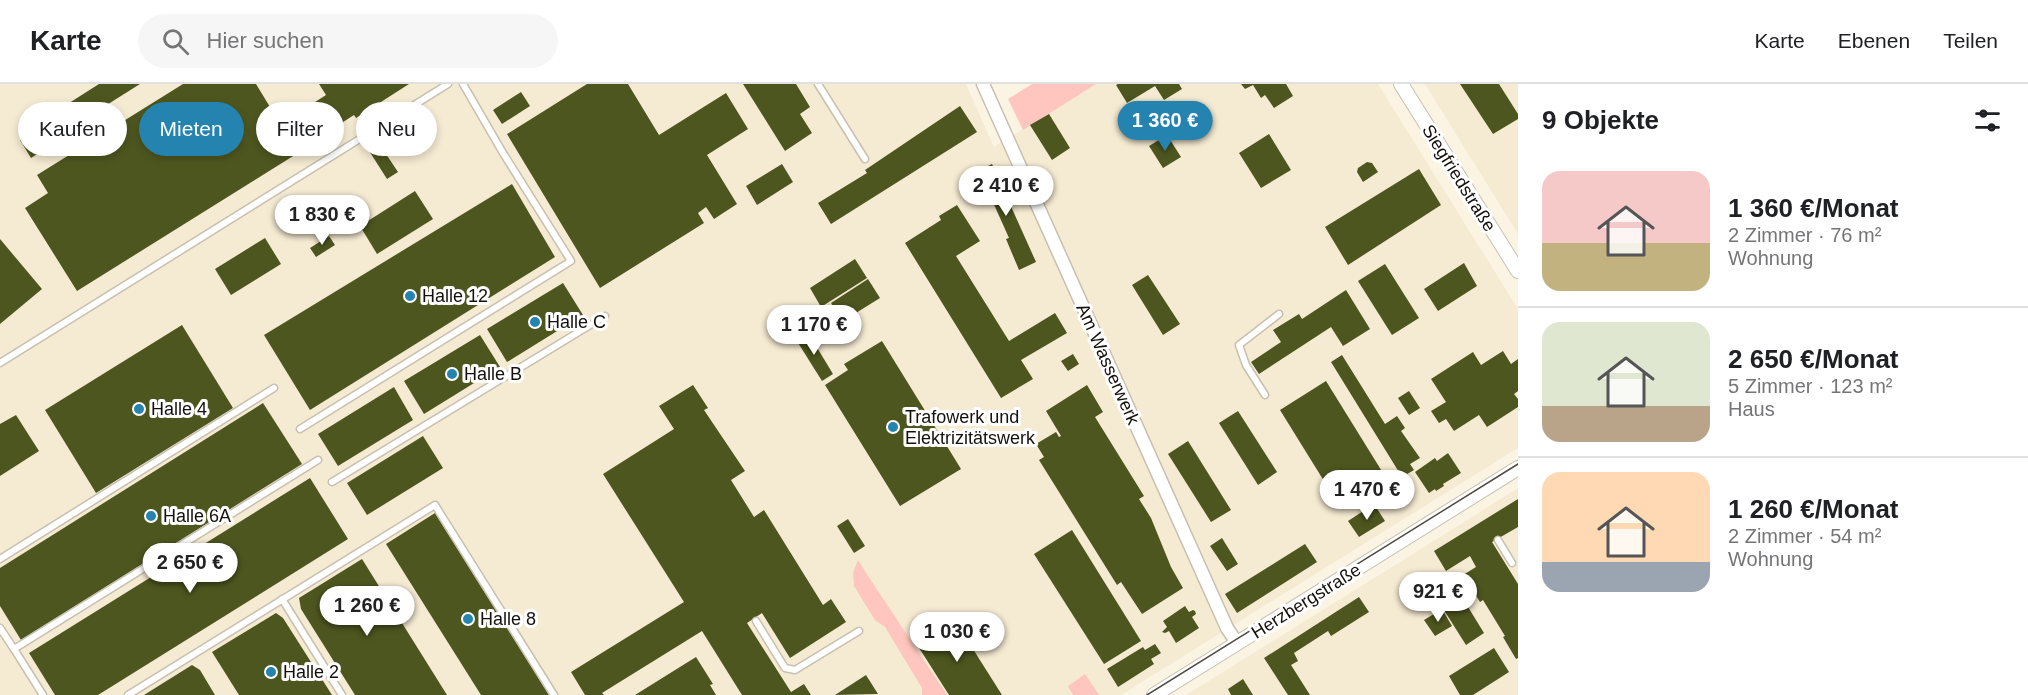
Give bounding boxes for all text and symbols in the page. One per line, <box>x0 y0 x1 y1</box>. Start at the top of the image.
search box <box>138 14 558 68</box>
text: Karte <box>30 25 102 56</box>
icon: search <box>159 25 192 58</box>
text: Hier suchen <box>207 28 324 53</box>
text: Karte <box>1755 29 1805 52</box>
text: Ebenen <box>1838 29 1910 52</box>
text: Teilen <box>1943 29 1998 52</box>
pin: 1 360 € <box>1110 101 1220 152</box>
chip: Kaufen <box>18 102 127 156</box>
chip: Mieten <box>139 102 244 156</box>
chip: Filter <box>256 102 344 156</box>
chip: Neu <box>356 102 437 156</box>
icon: filters <box>1971 104 2004 137</box>
text: 9 Objekte <box>1542 105 1659 135</box>
text: 1 360 € <box>1132 109 1198 131</box>
street label: Siegfriedstraße <box>1418 121 1500 235</box>
pin: 2 410 € <box>951 166 1061 217</box>
text: 2 410 € <box>973 174 1039 196</box>
text: 1 360 €/Monat <box>1728 193 1899 223</box>
pin: 1 830 € <box>267 195 377 246</box>
icon: home <box>1590 195 1662 267</box>
text: 1 830 € <box>289 203 355 225</box>
text: 2 Zimmer · 76 m² <box>1728 224 1881 246</box>
text: Wohnung <box>1728 247 1813 269</box>
place label: Halle 12 <box>422 286 488 306</box>
marker: Halle 12 <box>403 289 417 303</box>
street label: Am Wasserwerk <box>1072 300 1144 429</box>
pin: 1 170 € <box>759 305 869 356</box>
place label: Halle C <box>547 312 606 332</box>
text: 1 170 € <box>781 313 847 335</box>
marker: Halle C <box>528 315 542 329</box>
text: 2 650 €/Monat <box>1728 344 1899 374</box>
icon: home <box>1590 346 1662 418</box>
place label: Halle B <box>464 364 522 384</box>
marker: Halle B <box>445 367 459 381</box>
text: 5 Zimmer · 123 m² <box>1728 375 1892 397</box>
text: Haus <box>1728 398 1775 420</box>
place label: Halle 4 <box>151 399 207 419</box>
marker: Halle 4 <box>132 402 146 416</box>
place label: Trafowerk und Elektrizitätswerk <box>905 407 1036 448</box>
marker: Trafowerk und Elektrizitätswerk <box>886 420 900 434</box>
pin: 1 470 € <box>1312 470 1422 521</box>
text: 1 470 € <box>1334 478 1400 500</box>
text: 1 260 €/Monat <box>1728 494 1899 524</box>
icon: home <box>1590 496 1662 568</box>
place label: Halle 6A <box>163 506 231 526</box>
marker: Halle 6A <box>144 509 158 523</box>
text: 2 Zimmer · 54 m² <box>1728 525 1881 547</box>
pin: 2 650 € <box>135 543 245 594</box>
text: Wohnung <box>1728 548 1813 570</box>
text: 2 650 € <box>157 551 223 573</box>
street label: Herzbergstraße <box>1248 559 1364 643</box>
pin: 921 € <box>1396 572 1480 623</box>
text: 921 € <box>1413 580 1463 602</box>
pin: 1 260 € <box>312 586 422 637</box>
text: 1 260 € <box>334 594 400 616</box>
place label: Halle 8 <box>480 609 536 629</box>
marker: Halle 8 <box>461 612 475 626</box>
pin: 1 030 € <box>902 612 1012 663</box>
text: 1 030 € <box>924 620 990 642</box>
place label: Halle 2 <box>283 662 339 682</box>
marker: Halle 2 <box>264 665 278 679</box>

